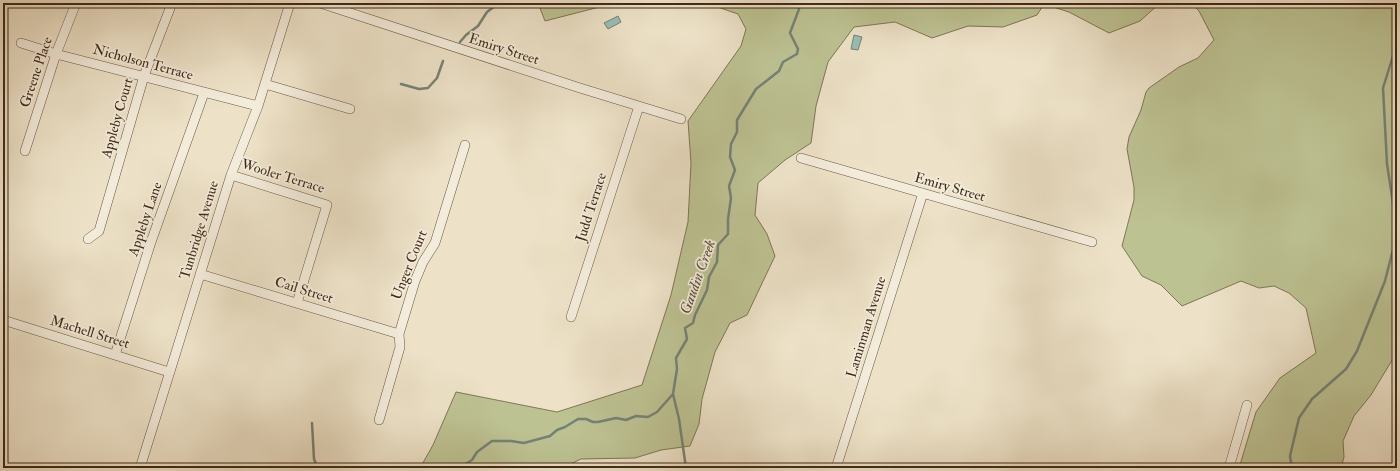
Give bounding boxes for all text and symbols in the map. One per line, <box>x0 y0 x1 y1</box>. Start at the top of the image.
street label: Emiry Street <box>466 30 542 69</box>
street label: Greene Place <box>16 34 56 110</box>
street label: Nicholson Terrace <box>91 40 195 84</box>
street label: Appleby Court <box>97 76 138 161</box>
street label: Wooler Terrace <box>238 155 327 197</box>
street label: Emiry Street <box>912 169 988 206</box>
street label: Judd Terrace <box>572 170 610 245</box>
street label: Tunbridge Avenue <box>176 179 222 281</box>
street label: Appleby Lane <box>124 180 167 260</box>
street label: Unger Court <box>387 227 431 302</box>
water label: Gaudin Creek <box>676 237 720 317</box>
street label: Cail Street <box>273 273 336 307</box>
street label: Laminman Avenue <box>843 274 890 380</box>
street label: Machell Street <box>48 312 132 352</box>

